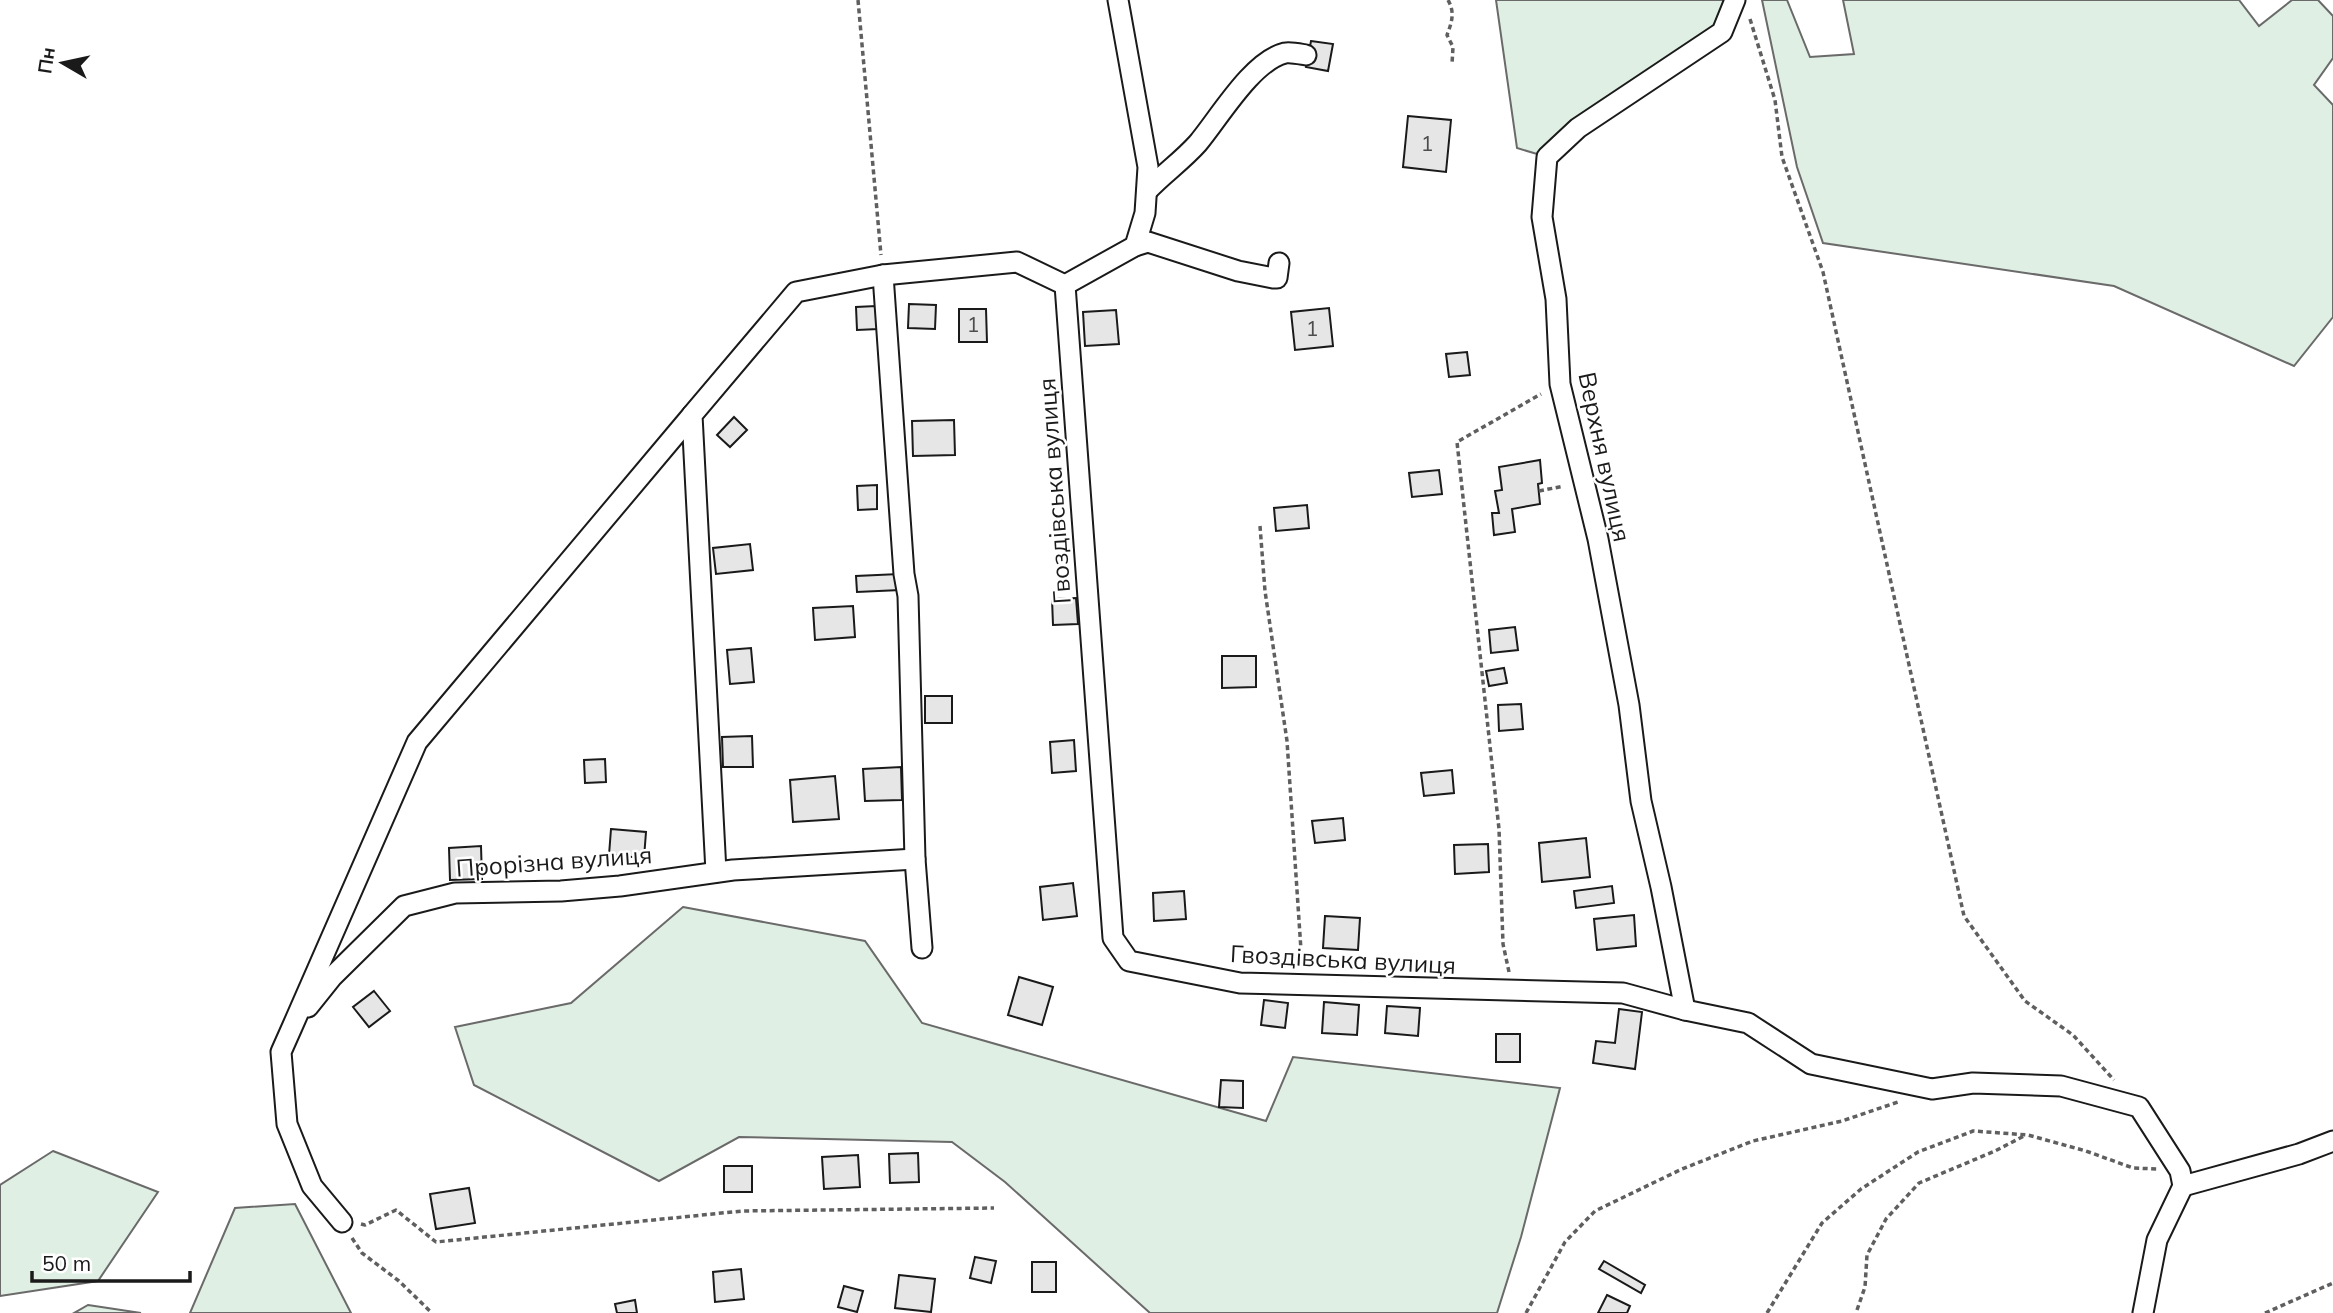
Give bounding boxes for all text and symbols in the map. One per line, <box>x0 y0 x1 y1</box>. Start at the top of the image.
north arrow <box>28 28 98 98</box>
text: Пн <box>32 45 60 75</box>
house number: 1 <box>1421 130 1433 156</box>
house number: 1 <box>967 311 979 337</box>
house number: 1 <box>1306 315 1318 341</box>
street label: Верхня вулиця <box>1572 369 1638 544</box>
street label: Гвоздівська вулиця <box>1031 377 1077 605</box>
street label: Прорізна вулиця <box>455 839 653 883</box>
street label: Гвоздівська вулиця <box>1229 938 1457 980</box>
scale bar <box>32 1240 189 1284</box>
text: 50 m <box>42 1250 91 1276</box>

